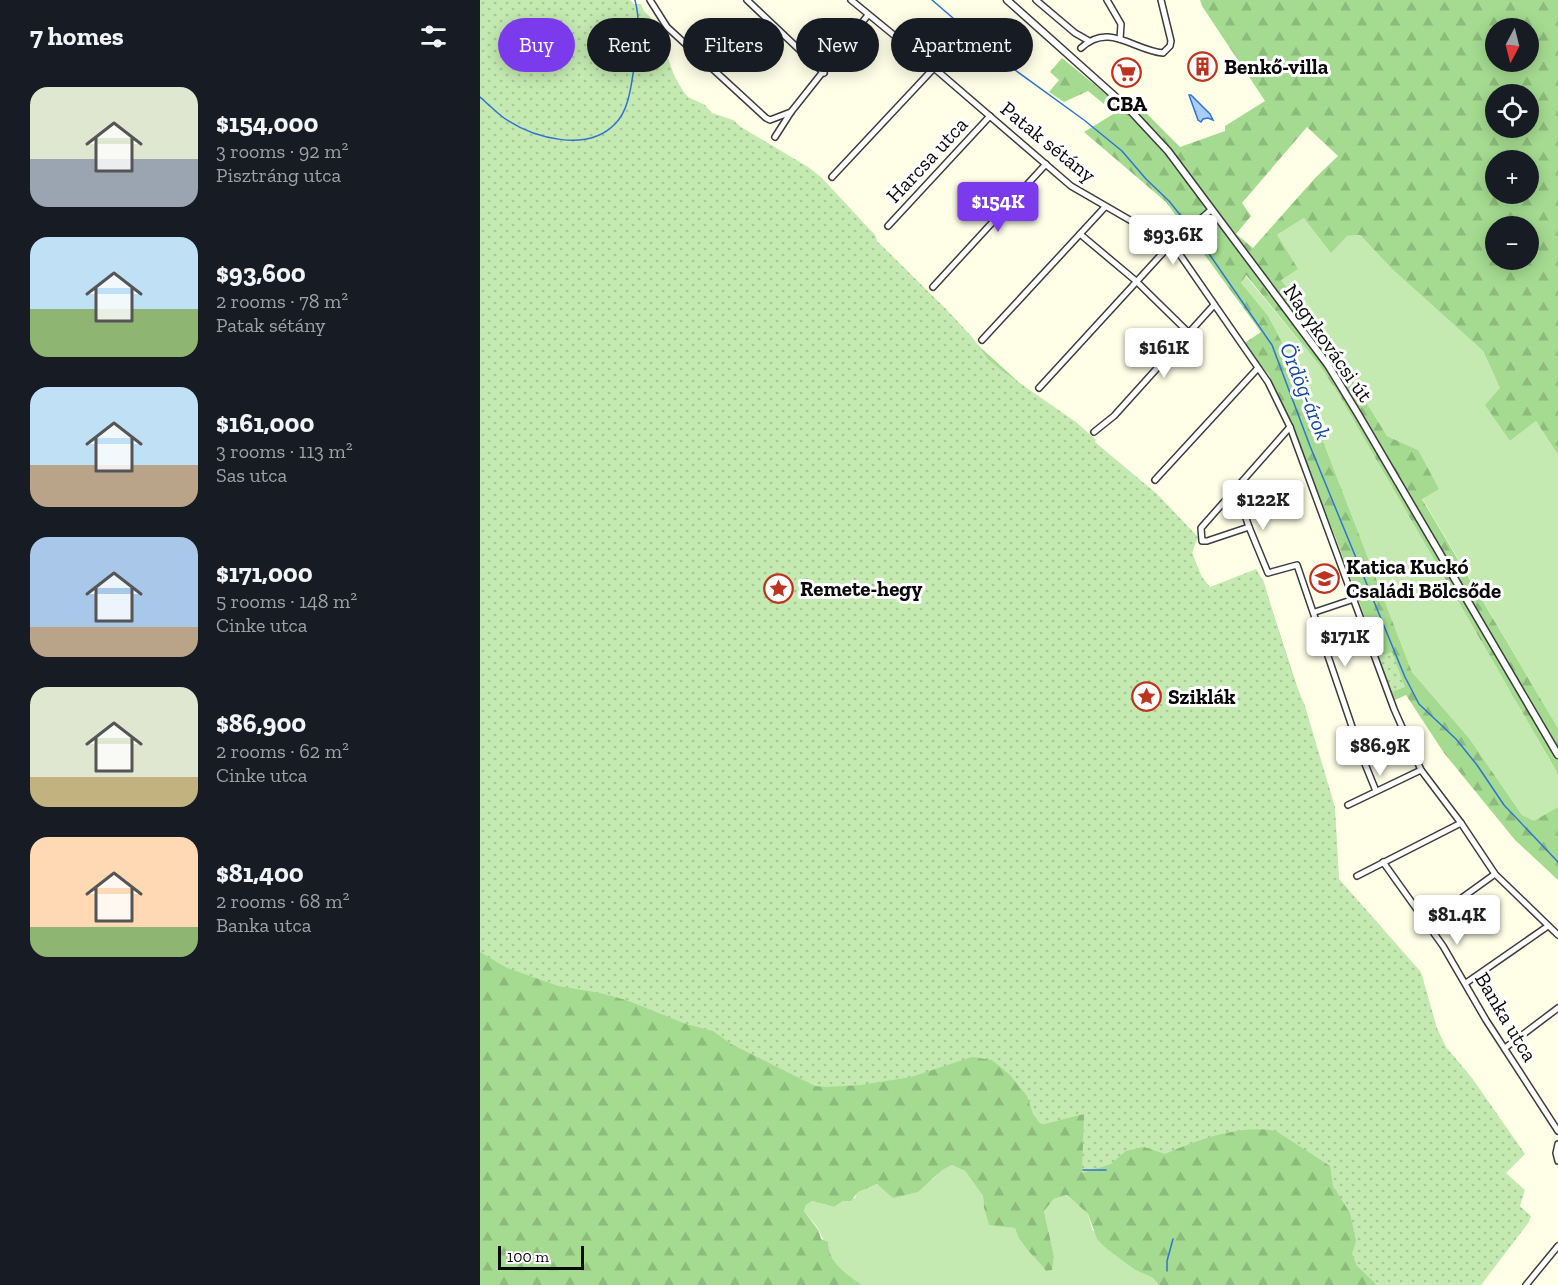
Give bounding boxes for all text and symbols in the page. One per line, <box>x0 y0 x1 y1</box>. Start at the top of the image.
chip: Buy <box>498 18 575 72</box>
chip: Rent <box>587 18 671 72</box>
chip: Filters <box>683 18 784 72</box>
chip: New <box>796 18 879 72</box>
chip: Apartment <box>891 18 1033 72</box>
north arrow <box>1485 18 1539 72</box>
map controls <box>1485 18 1539 270</box>
text: 7 homes <box>30 20 124 52</box>
icon: filters <box>417 20 450 53</box>
building icon: Benkő-villa <box>1187 51 1219 83</box>
place label: Benkő-villa <box>1224 54 1329 79</box>
supermarket icon: CBA <box>1111 57 1143 89</box>
button: locate <box>1485 84 1539 138</box>
place label: CBA <box>1107 91 1148 116</box>
street label: Patak sétány <box>996 96 1101 188</box>
text: $154,000 <box>216 107 318 139</box>
icon: home <box>78 111 150 183</box>
street label: Harcsa utca <box>881 112 973 208</box>
text: 3 rooms · 92 m² <box>216 139 348 163</box>
button: + <box>1485 150 1539 204</box>
text: Pisztráng utca <box>216 163 341 187</box>
pin: $154K <box>956 182 1040 233</box>
text: $154K <box>971 189 1025 213</box>
pin: $93.6K <box>1124 215 1222 266</box>
button: − <box>1485 216 1539 270</box>
text: $93.6K <box>1143 222 1203 246</box>
text: $93,600 <box>216 257 306 289</box>
icon: home <box>78 261 150 333</box>
street label: Nagykovácsi út <box>1279 279 1378 407</box>
text: 2 rooms · 78 m² <box>216 289 348 313</box>
text: Patak sétány <box>216 313 326 337</box>
pin: $161K <box>1122 328 1206 379</box>
text: $161K <box>1139 335 1189 359</box>
water label: Ördög-árok <box>1274 339 1337 444</box>
text: $161,000 <box>216 407 314 439</box>
icon: home <box>78 411 150 483</box>
text: 3 rooms · 113 m² <box>216 439 353 463</box>
text: Sas utca <box>216 463 287 487</box>
pin: $122K <box>1221 480 1305 531</box>
text: $122K <box>1237 487 1289 511</box>
place label: Katica Kuckó Családi Bölcsőde <box>1346 554 1501 603</box>
text: $171,000 <box>216 557 313 589</box>
icon: home <box>78 561 150 633</box>
school or university icon: Katica Kuckó Családi Bölcsőde <box>1309 563 1341 595</box>
place icon: Remete-hegy <box>763 573 795 605</box>
place label: Remete-hegy <box>800 576 922 601</box>
text: 5 rooms · 148 m² <box>216 589 357 613</box>
text: Cinke utca <box>216 613 308 637</box>
pin: $171K <box>1303 617 1387 668</box>
text: $171K <box>1321 624 1369 648</box>
place icon: Sziklák <box>1131 681 1163 713</box>
place label: Sziklák <box>1168 684 1236 709</box>
text: $86,900 <box>216 707 306 739</box>
icon: home <box>78 711 150 783</box>
pin: $86.9K <box>1331 726 1429 777</box>
text: $86.9K <box>1350 733 1410 757</box>
text: 2 rooms · 62 m² <box>216 739 349 763</box>
text: Cinke utca <box>216 763 308 787</box>
text: $81,400 <box>216 857 304 889</box>
icon: home <box>78 861 150 933</box>
text: 2 rooms · 68 m² <box>216 889 349 913</box>
pin: $81.4K <box>1408 895 1506 946</box>
text: $81.4K <box>1428 902 1486 926</box>
text: Banka utca <box>216 913 311 937</box>
street label: Banka utca <box>1470 967 1543 1066</box>
scale bar <box>498 1243 584 1270</box>
text: 100 m <box>507 1247 549 1266</box>

